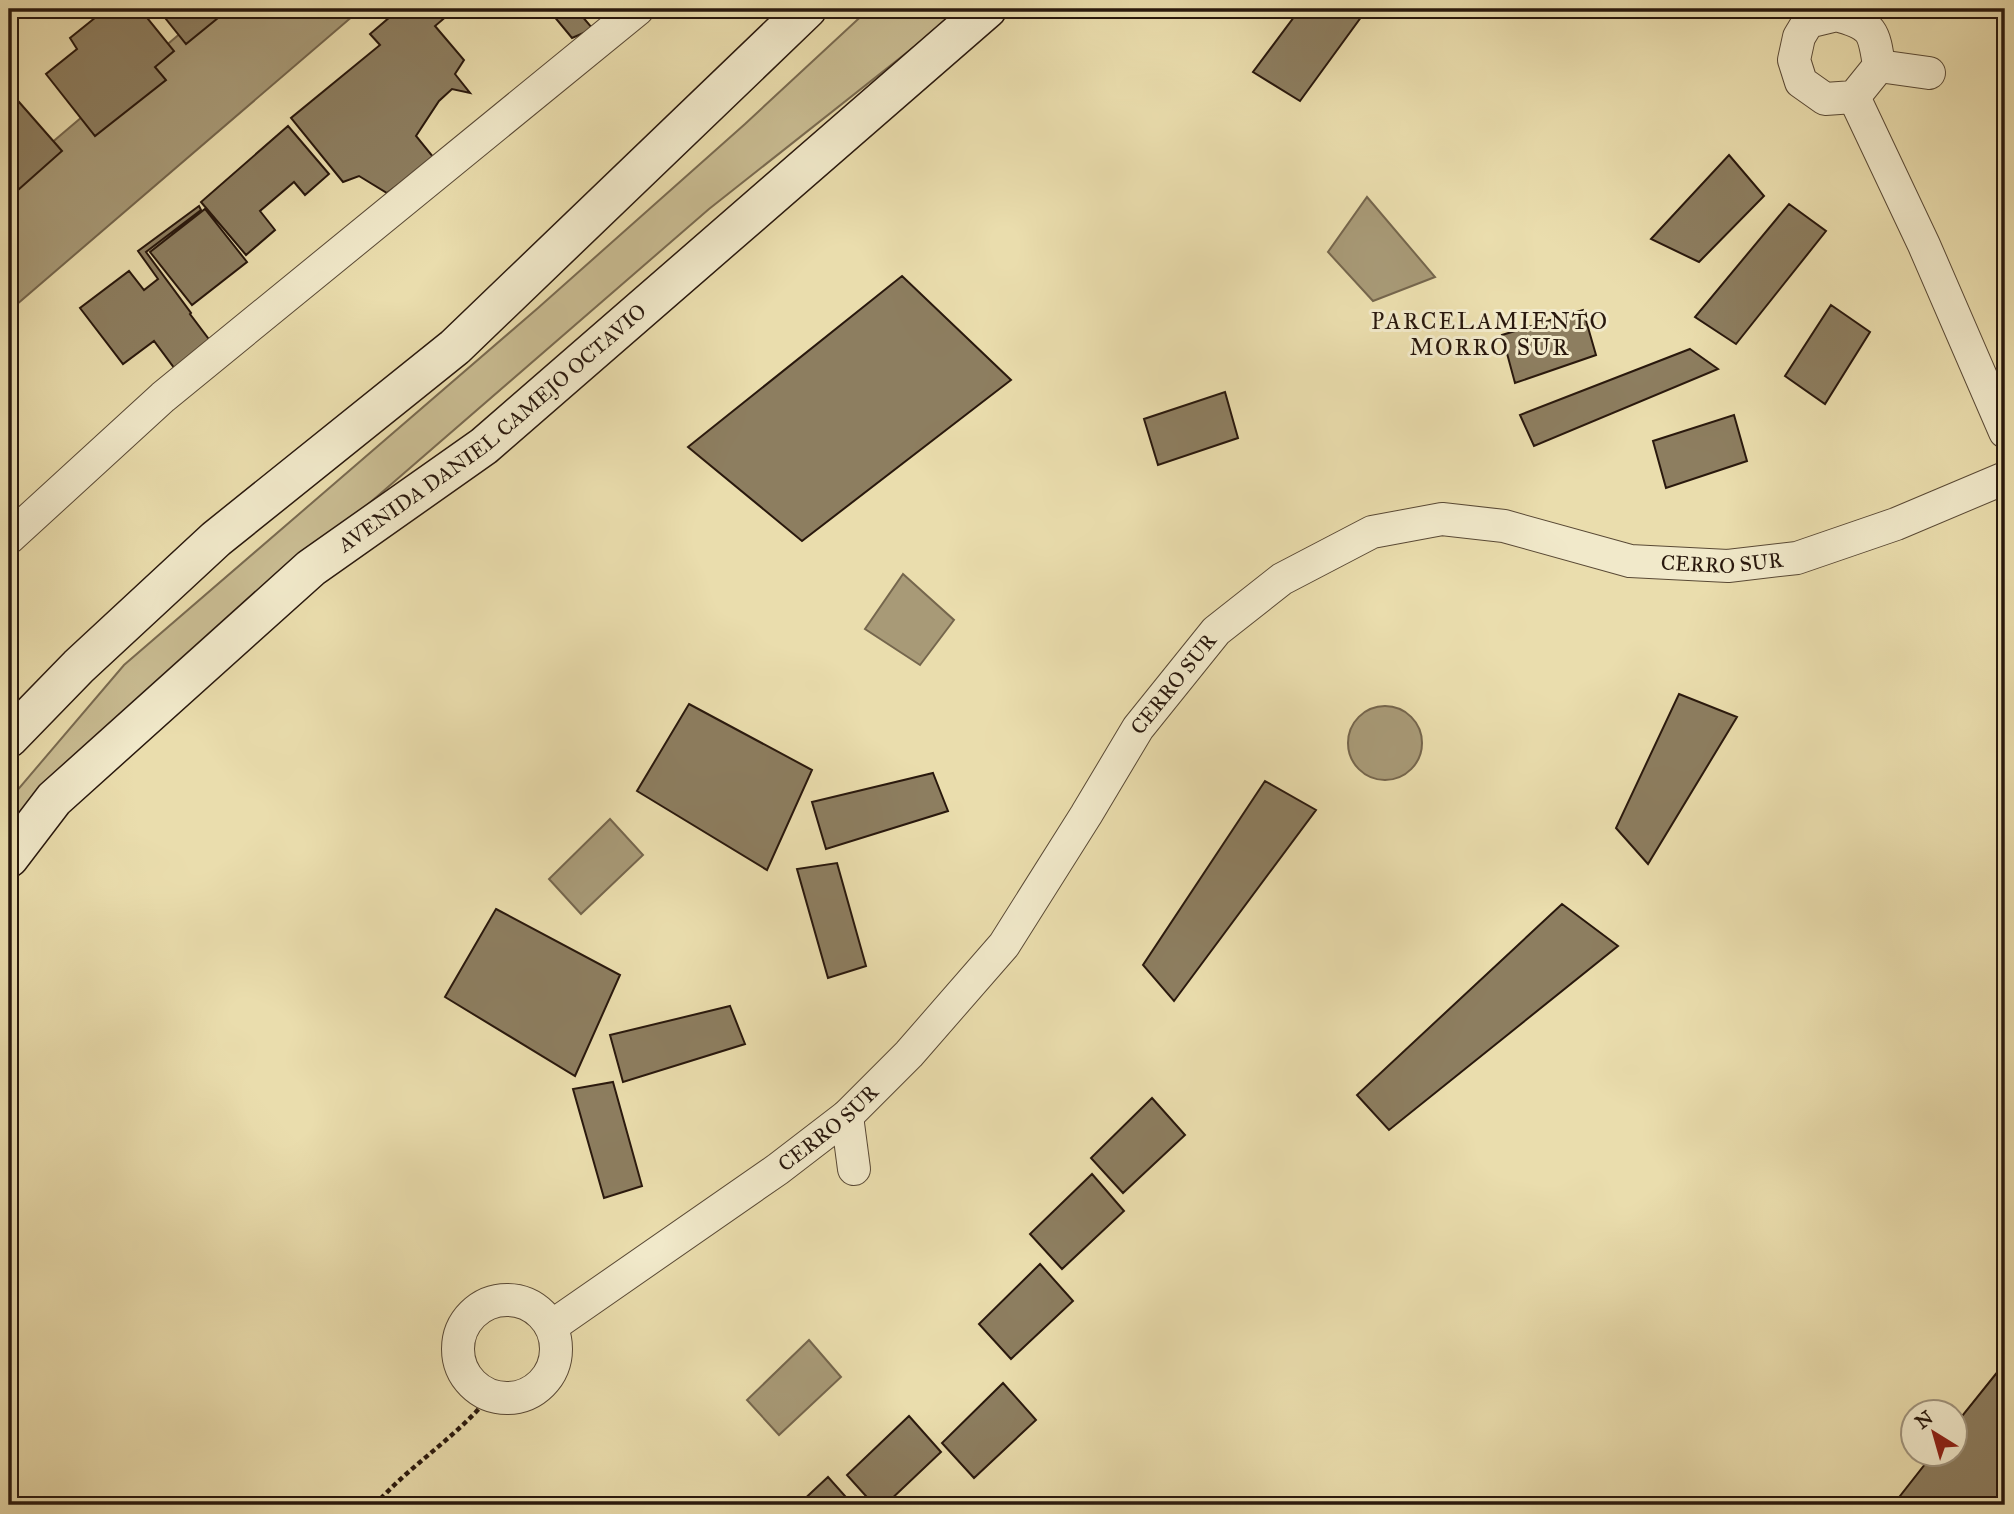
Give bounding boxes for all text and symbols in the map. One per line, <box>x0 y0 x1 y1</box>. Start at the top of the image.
street label: AVENIDA DANIEL CAMEJO OCTAVIO <box>332 298 652 558</box>
district label: PARCELAMIENTO MORRO SUR <box>1371 307 1609 361</box>
street label: CERRO SUR <box>1660 547 1786 579</box>
street label: CERRO SUR <box>1125 627 1223 740</box>
street label: CERRO SUR <box>773 1078 885 1177</box>
north arrow <box>1898 1398 1968 1468</box>
text: N <box>1911 1406 1937 1434</box>

